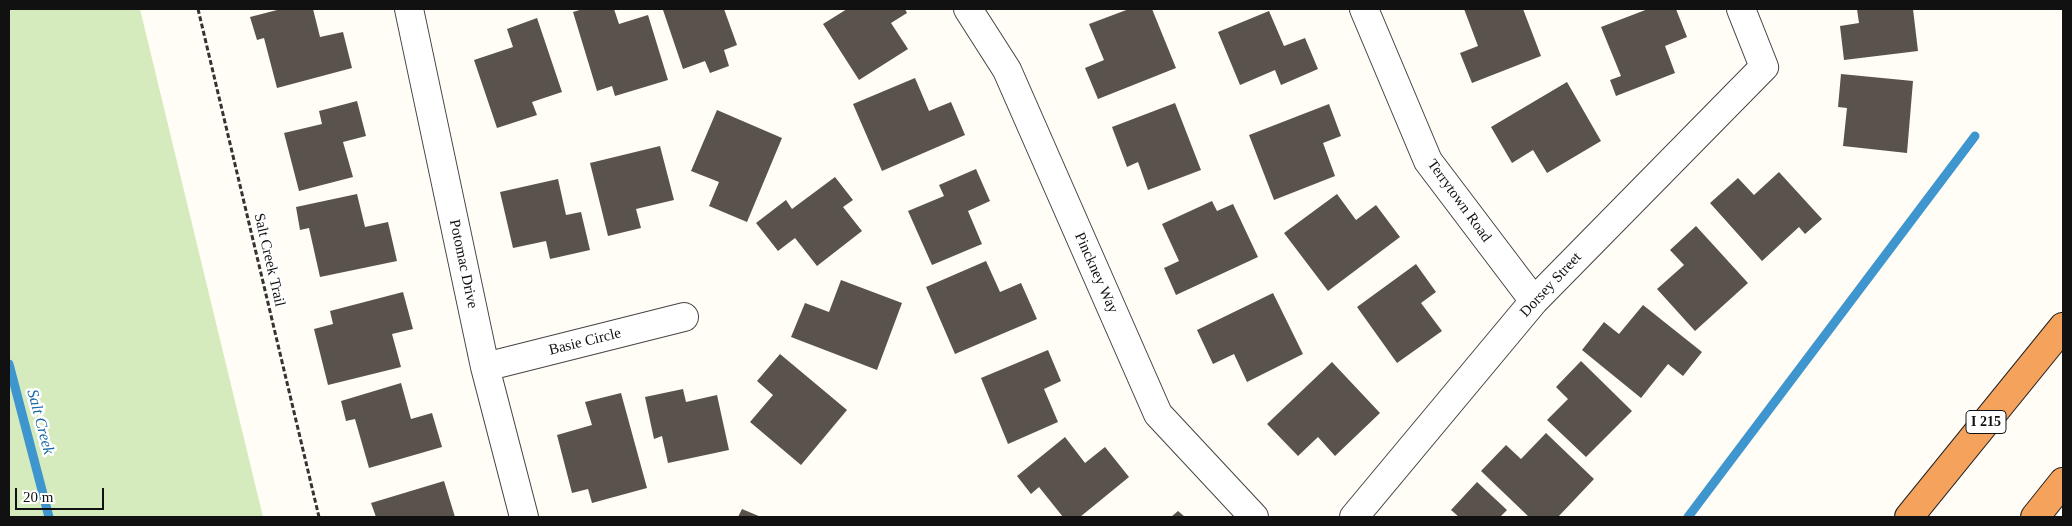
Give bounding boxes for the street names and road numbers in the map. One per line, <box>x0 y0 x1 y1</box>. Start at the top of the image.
street label: Terrytown Road <box>1423 156 1495 246</box>
street label: Salt Creek Trail <box>250 212 288 308</box>
street label: Potomac Drive <box>445 218 481 310</box>
street label: Pinckney Way <box>1070 230 1122 316</box>
street label: Dorsey Street <box>1516 249 1586 321</box>
street label: Basie Circle <box>547 324 623 360</box>
road number: I 215 <box>1966 411 2006 434</box>

